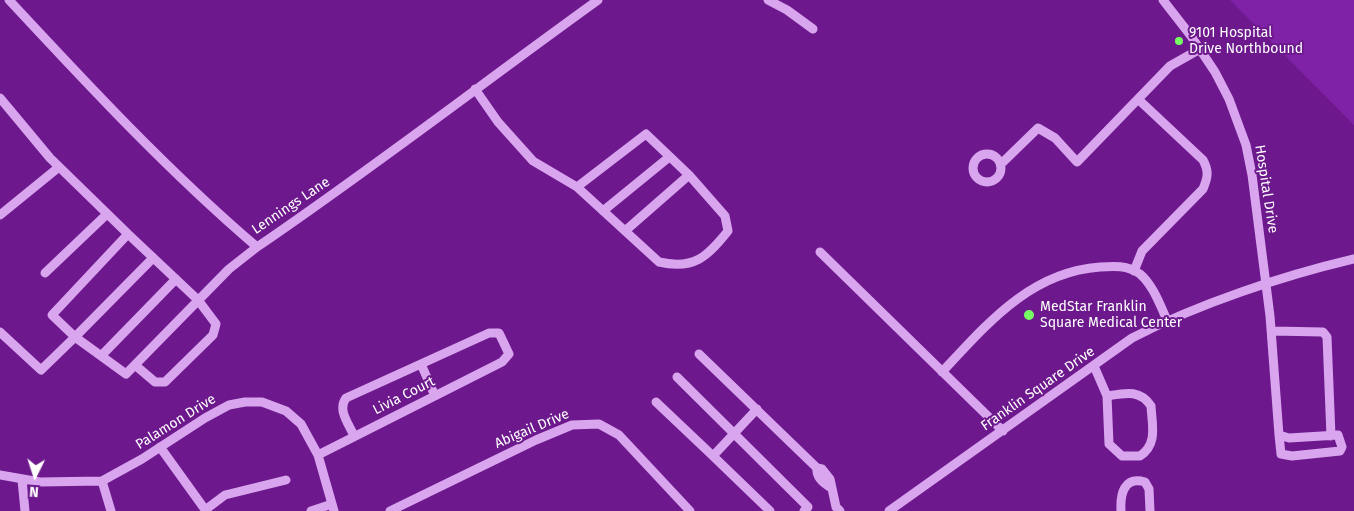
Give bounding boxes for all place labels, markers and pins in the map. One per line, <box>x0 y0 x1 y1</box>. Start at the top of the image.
place label: 9101 Hospital Drive Northbound <box>1189 25 1303 58</box>
marker: 9101 Hospital Drive Northbound <box>1173 35 1185 47</box>
place label: MedStar Franklin Square Medical Center <box>1040 299 1182 332</box>
marker: MedStar Franklin Square Medical Center <box>1022 308 1036 322</box>

